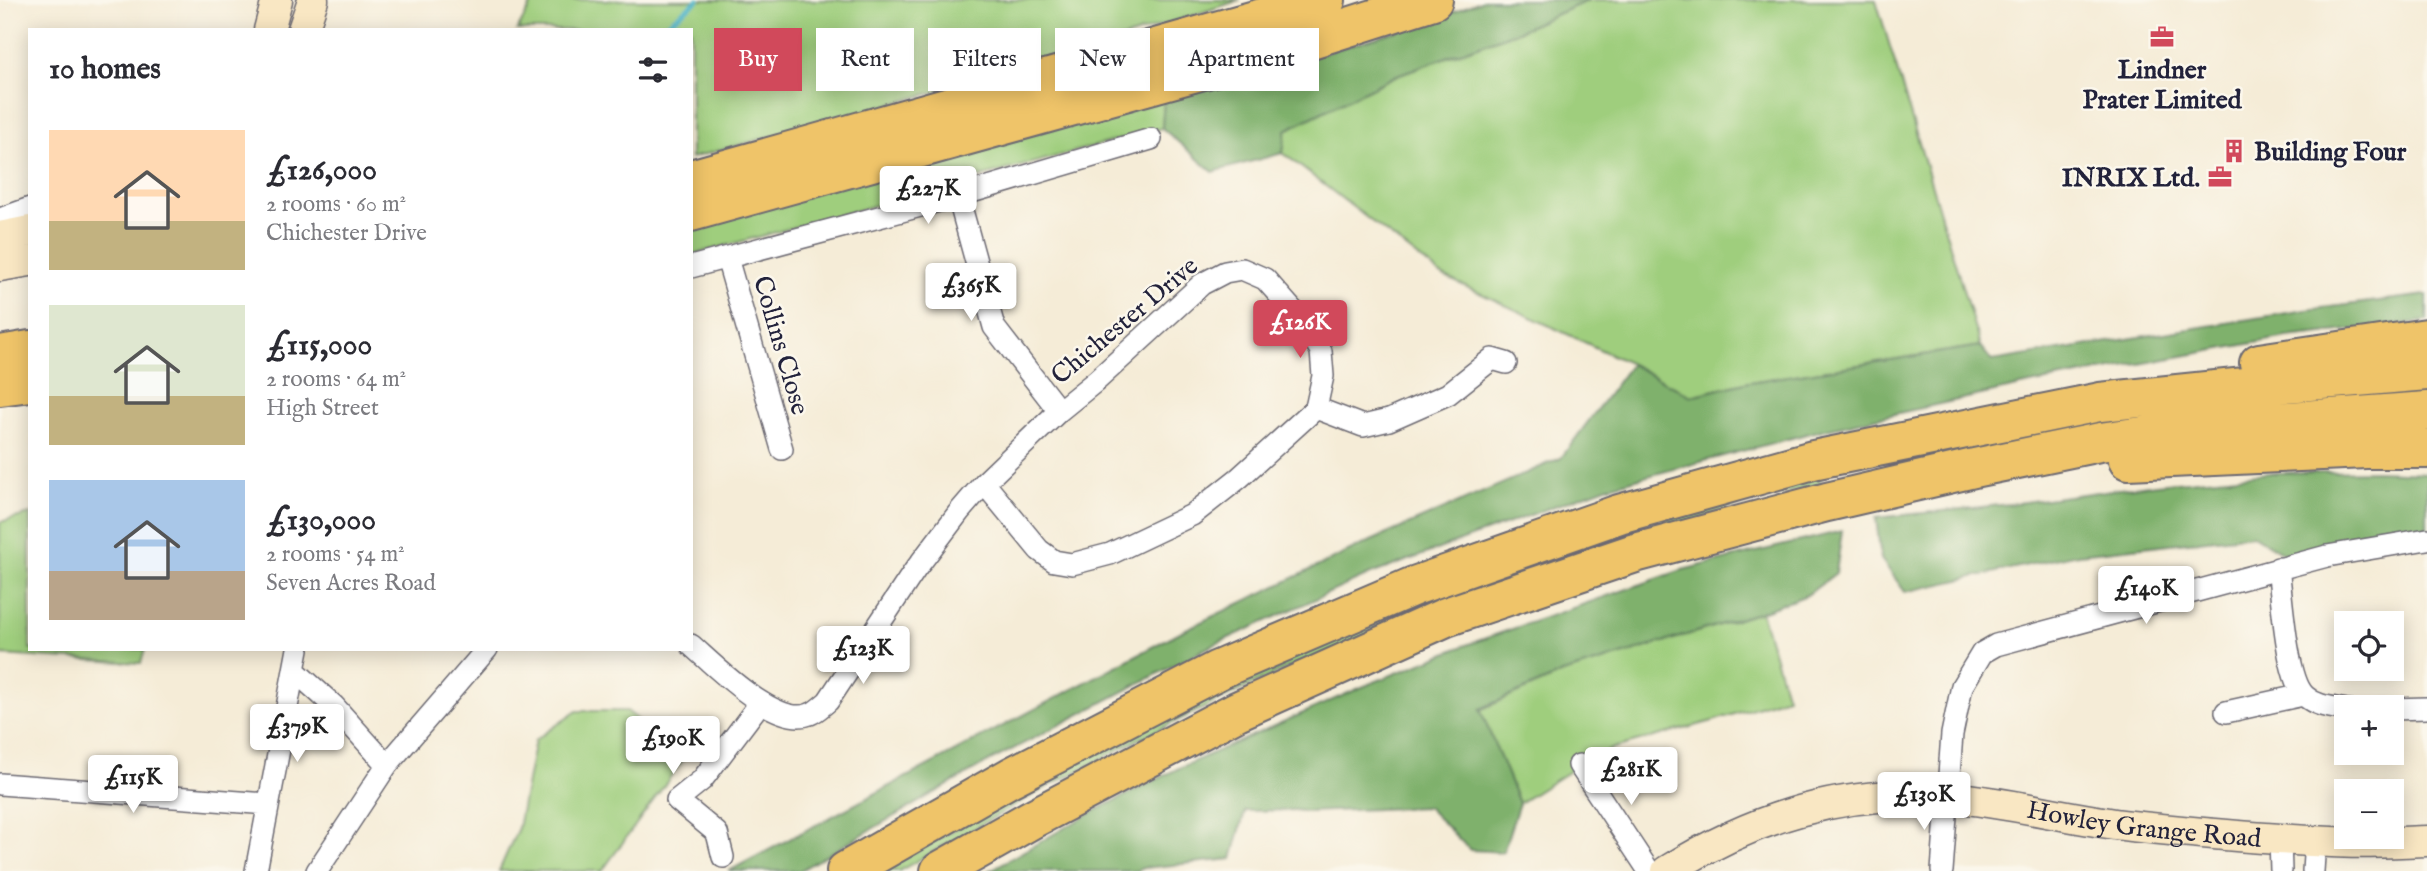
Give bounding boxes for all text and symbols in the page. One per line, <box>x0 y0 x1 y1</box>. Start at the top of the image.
office icon: Lindner Prater Limited <box>2148 23 2176 51</box>
chip: Buy <box>714 28 802 91</box>
chip: Rent <box>816 28 914 91</box>
chip: Filters <box>928 28 1041 91</box>
chip: New <box>1055 28 1150 91</box>
chip: Apartment <box>1164 28 1319 91</box>
text: 10 homes <box>49 51 161 89</box>
icon: filters <box>634 51 672 89</box>
place label: Lindner Prater Limited <box>2082 54 2243 117</box>
place label: Building Four <box>2254 136 2407 169</box>
building icon: Building Four <box>2220 137 2248 165</box>
text: £126,000 <box>266 152 377 190</box>
icon: home <box>105 158 189 242</box>
place label: INRIX Ltd. <box>2062 162 2200 195</box>
office icon: INRIX Ltd. <box>2206 163 2234 191</box>
pin: £227K <box>879 166 977 226</box>
text: £227K <box>896 174 960 203</box>
text: 2 rooms · 60 m² <box>266 190 406 219</box>
text: Chichester Drive <box>266 219 427 248</box>
street label: Chichester Drive <box>1045 250 1205 392</box>
pin: £365K <box>922 264 1020 323</box>
text: £365K <box>941 271 1001 300</box>
street label: Collins Close <box>745 272 816 419</box>
pin: £126K <box>1251 300 1349 360</box>
text: £126K <box>1269 308 1331 337</box>
text: £115,000 <box>266 327 372 365</box>
icon: home <box>105 333 189 417</box>
text: 2 rooms · 64 m² <box>266 365 406 394</box>
text: High Street <box>266 394 379 423</box>
text: £130,000 <box>266 502 376 540</box>
icon: home <box>105 508 189 592</box>
text: 2 rooms · 54 m² <box>266 540 405 569</box>
pin: £140K <box>2097 566 2195 626</box>
text: Seven Acres Road <box>266 569 436 598</box>
text: £140K <box>2114 574 2178 603</box>
map controls <box>2334 611 2404 849</box>
button: locate <box>2334 611 2404 681</box>
pin: £123K <box>814 626 912 686</box>
text: £123K <box>833 634 893 663</box>
button: + <box>2334 695 2404 765</box>
pin: £379K <box>248 704 346 764</box>
text: £379K <box>266 712 328 741</box>
pin: £190K <box>624 716 722 776</box>
text: £190K <box>642 724 704 753</box>
pin: £281K <box>1582 748 1680 807</box>
text: £281K <box>1601 755 1661 784</box>
pin: £115K <box>84 756 182 815</box>
text: £115K <box>104 763 162 792</box>
pin: £130K <box>1875 772 1973 832</box>
button: − <box>2334 779 2404 849</box>
text: £130K <box>1893 780 1955 809</box>
street label: Howley Grange Road <box>2024 794 2262 856</box>

